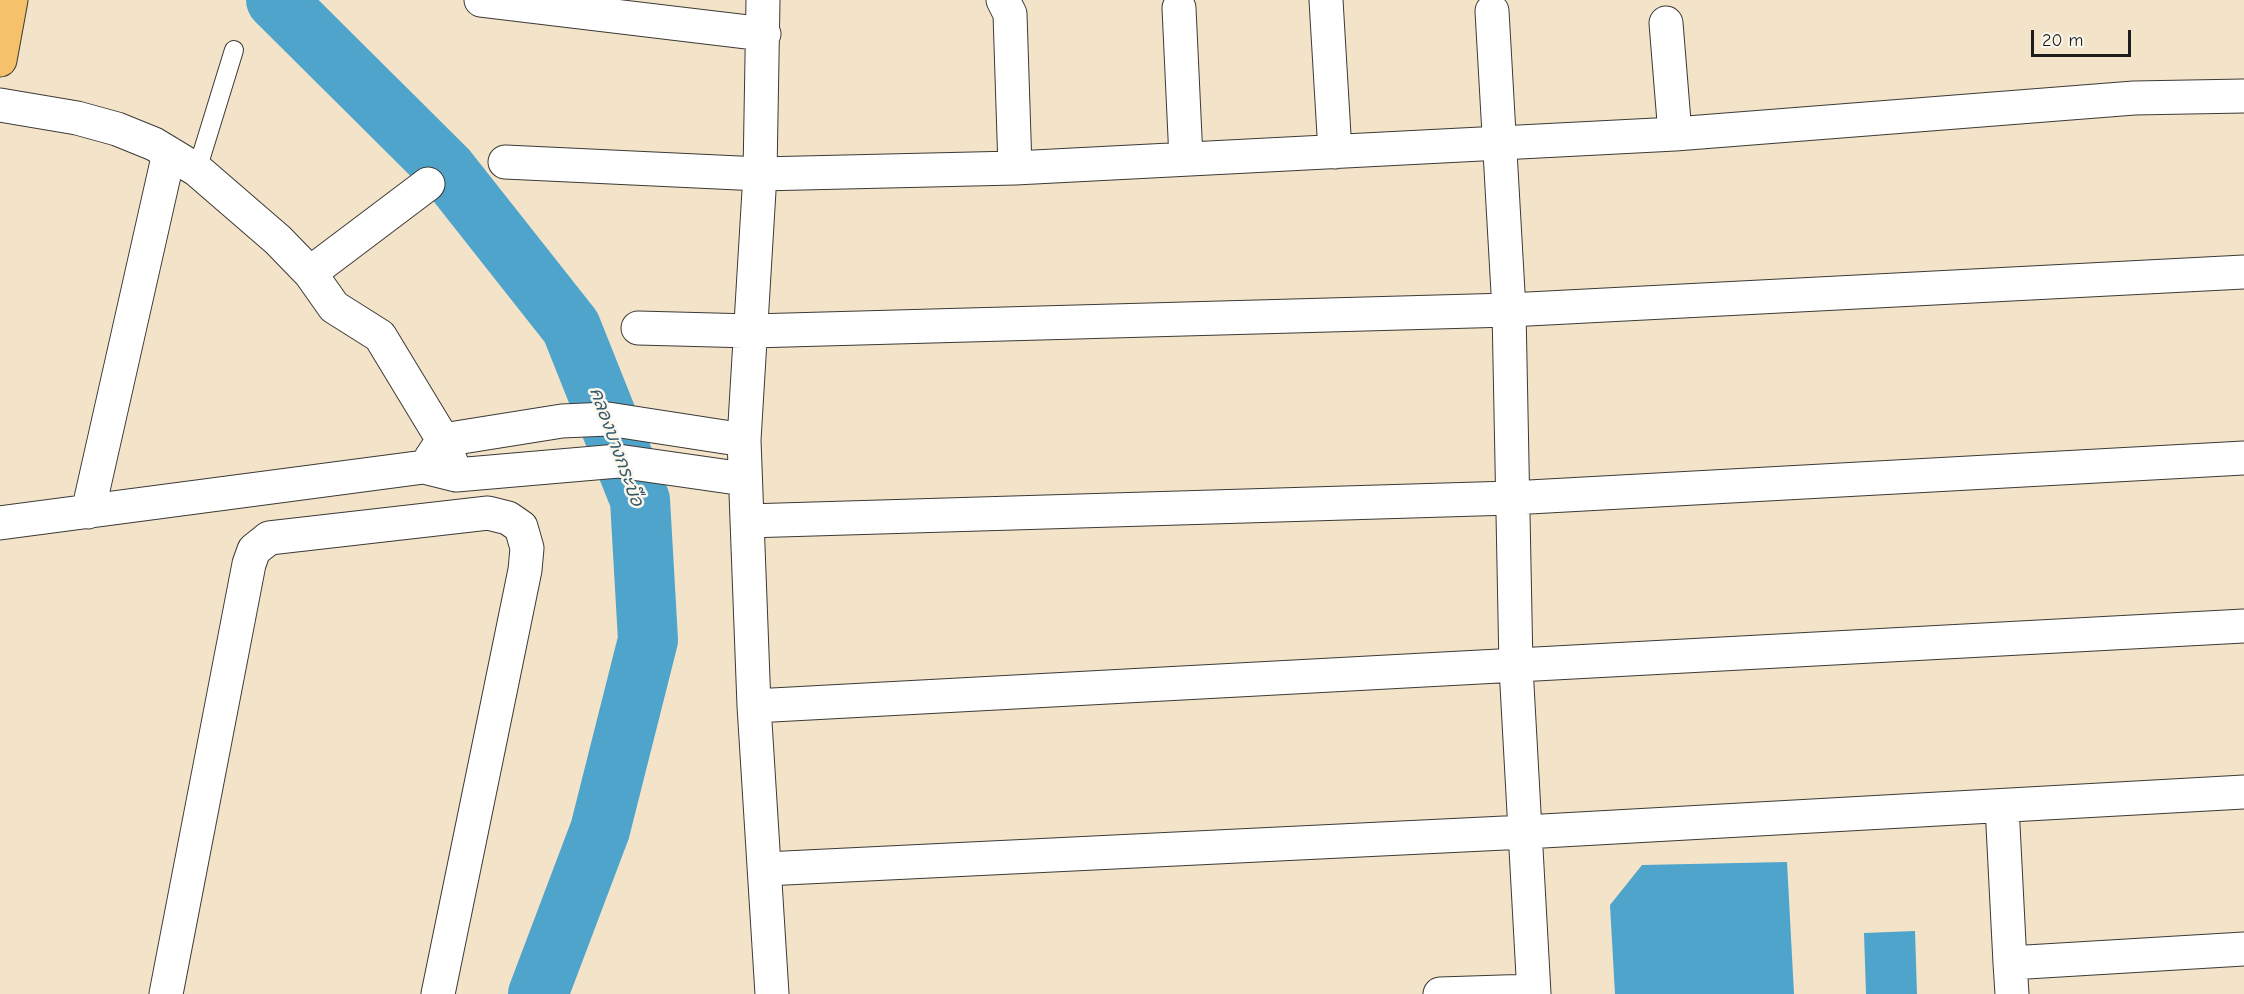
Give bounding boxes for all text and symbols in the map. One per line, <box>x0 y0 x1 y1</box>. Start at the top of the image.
scale bar <box>2034 18 2134 56</box>
text: 20 m <box>2042 30 2083 51</box>
water label: คลองบางกระบือ <box>585 385 647 509</box>

